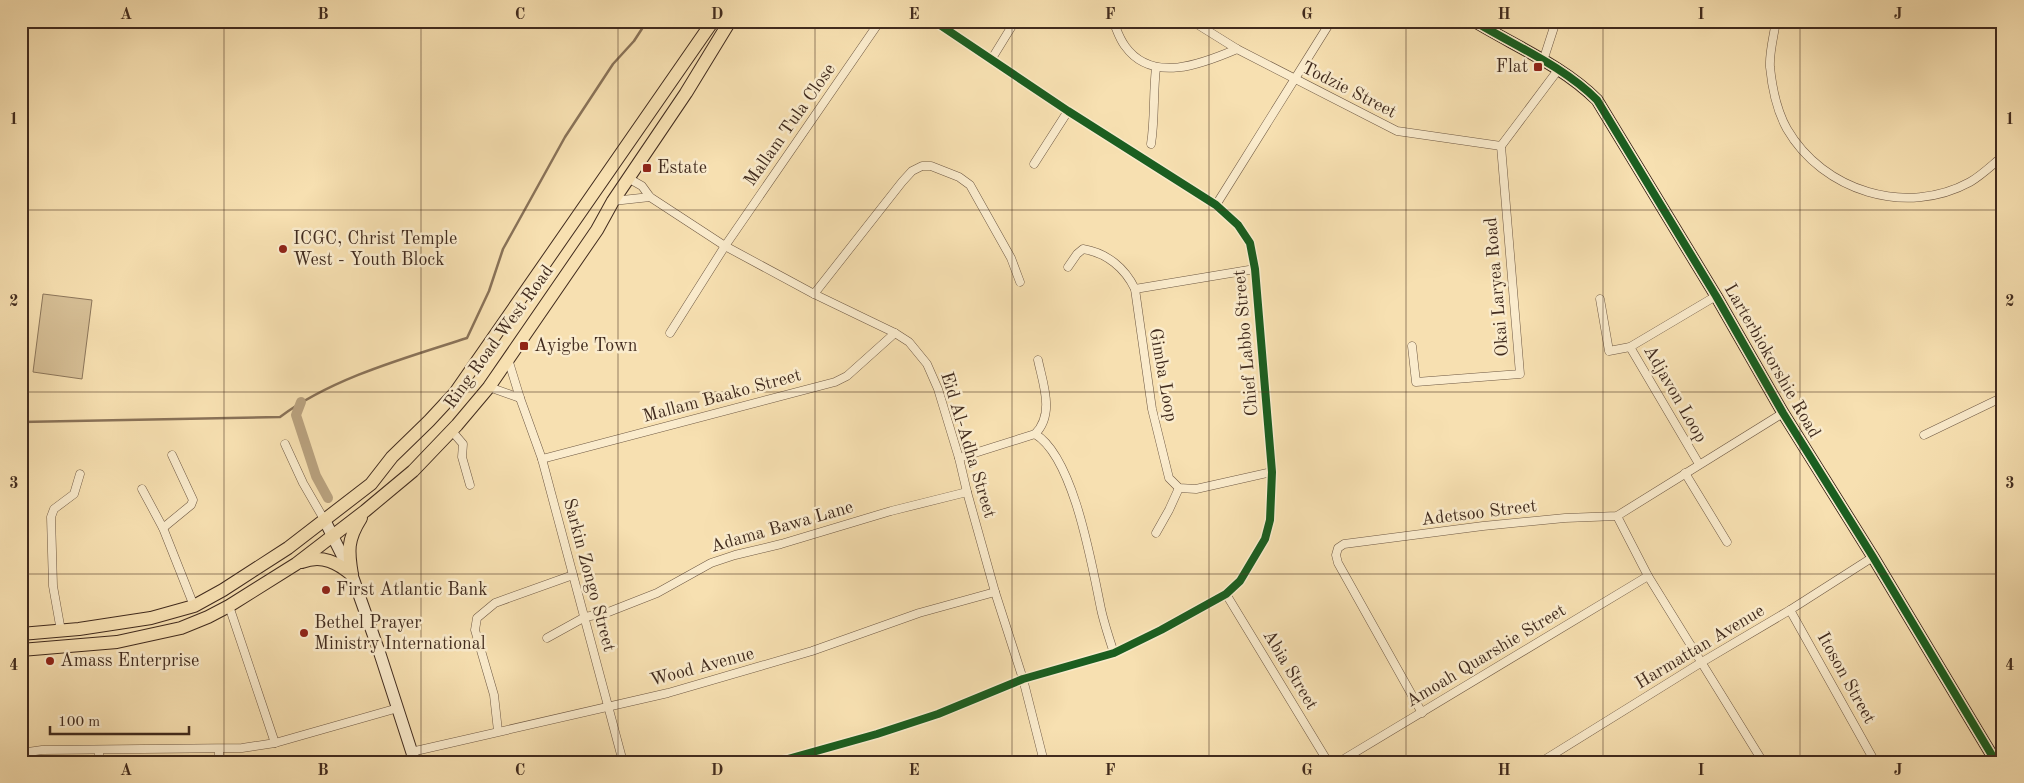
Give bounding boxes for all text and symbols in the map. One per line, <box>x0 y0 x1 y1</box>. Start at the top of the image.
text: A <box>120 7 132 23</box>
text: B <box>317 7 329 23</box>
text: C <box>515 7 525 23</box>
text: D <box>711 7 723 23</box>
text: E <box>908 7 920 23</box>
text: F <box>1105 7 1116 23</box>
text: G <box>1301 7 1313 23</box>
text: H <box>1497 7 1511 23</box>
text: I <box>1697 7 1705 23</box>
text: J <box>1894 7 1903 23</box>
street label: Todzie Street <box>1299 58 1399 122</box>
place label: Flat <box>1496 58 1528 76</box>
street label: Mallam Tula Close <box>741 60 839 190</box>
marker: Flat <box>1532 61 1544 73</box>
text: 1 <box>9 112 19 128</box>
text: 1 <box>2005 112 2015 128</box>
place label: Estate <box>657 159 707 177</box>
marker: Estate <box>641 162 653 174</box>
street label: Okai Laryea Road <box>1482 216 1512 358</box>
place label: ICGC, Christ Temple West - Youth Block <box>293 230 457 269</box>
marker: ICGC, Christ Temple West - Youth Block <box>277 243 289 255</box>
street label: Ring Road West Road <box>441 262 557 412</box>
street label: Chief Labbo Street <box>1231 269 1261 417</box>
street label: Larterbiokorshie Road <box>1720 281 1824 441</box>
text: 2 <box>9 294 19 310</box>
text: 2 <box>2005 294 2015 310</box>
street label: Gimba Loop <box>1146 327 1180 423</box>
place label: Ayigbe Town <box>534 337 638 355</box>
marker: Ayigbe Town <box>518 340 530 352</box>
street label: Adjavon Loop <box>1640 342 1710 446</box>
street label: Mallam Baako Street <box>641 366 803 426</box>
street label: Eid Al-Adha Street <box>937 370 999 520</box>
text: 3 <box>9 476 19 492</box>
text: 3 <box>2005 476 2015 492</box>
street label: Sarkin Zongo Street <box>560 496 618 654</box>
street label: Adetsoo Street <box>1420 497 1538 529</box>
street label: Adama Bawa Lane <box>709 498 855 556</box>
place label: First Atlantic Bank <box>336 581 488 599</box>
marker: First Atlantic Bank <box>320 584 332 596</box>
street label: Amoah Quarshie Street <box>1403 601 1569 711</box>
street label: Harmattan Avenue <box>1632 601 1768 693</box>
place label: Bethel Prayer Ministry International <box>314 614 486 653</box>
marker: Bethel Prayer Ministry International <box>298 627 310 639</box>
street label: Abia Street <box>1259 627 1321 713</box>
street label: Itoson Street <box>1814 629 1878 727</box>
street label: Wood Avenue <box>648 644 756 690</box>
place label: Amass Enterprise <box>60 652 199 670</box>
marker: Amass Enterprise <box>44 655 56 667</box>
text: 4 <box>9 658 19 674</box>
text: 4 <box>2005 658 2015 674</box>
scale bar <box>50 703 189 735</box>
text: 100 m <box>58 715 100 730</box>
text: A <box>120 763 132 779</box>
text: B <box>317 763 329 779</box>
text: C <box>515 763 525 779</box>
text: D <box>711 763 723 779</box>
text: E <box>908 763 920 779</box>
text: F <box>1105 763 1116 779</box>
text: G <box>1301 763 1313 779</box>
text: H <box>1497 763 1511 779</box>
text: I <box>1697 763 1705 779</box>
text: J <box>1894 763 1903 779</box>

